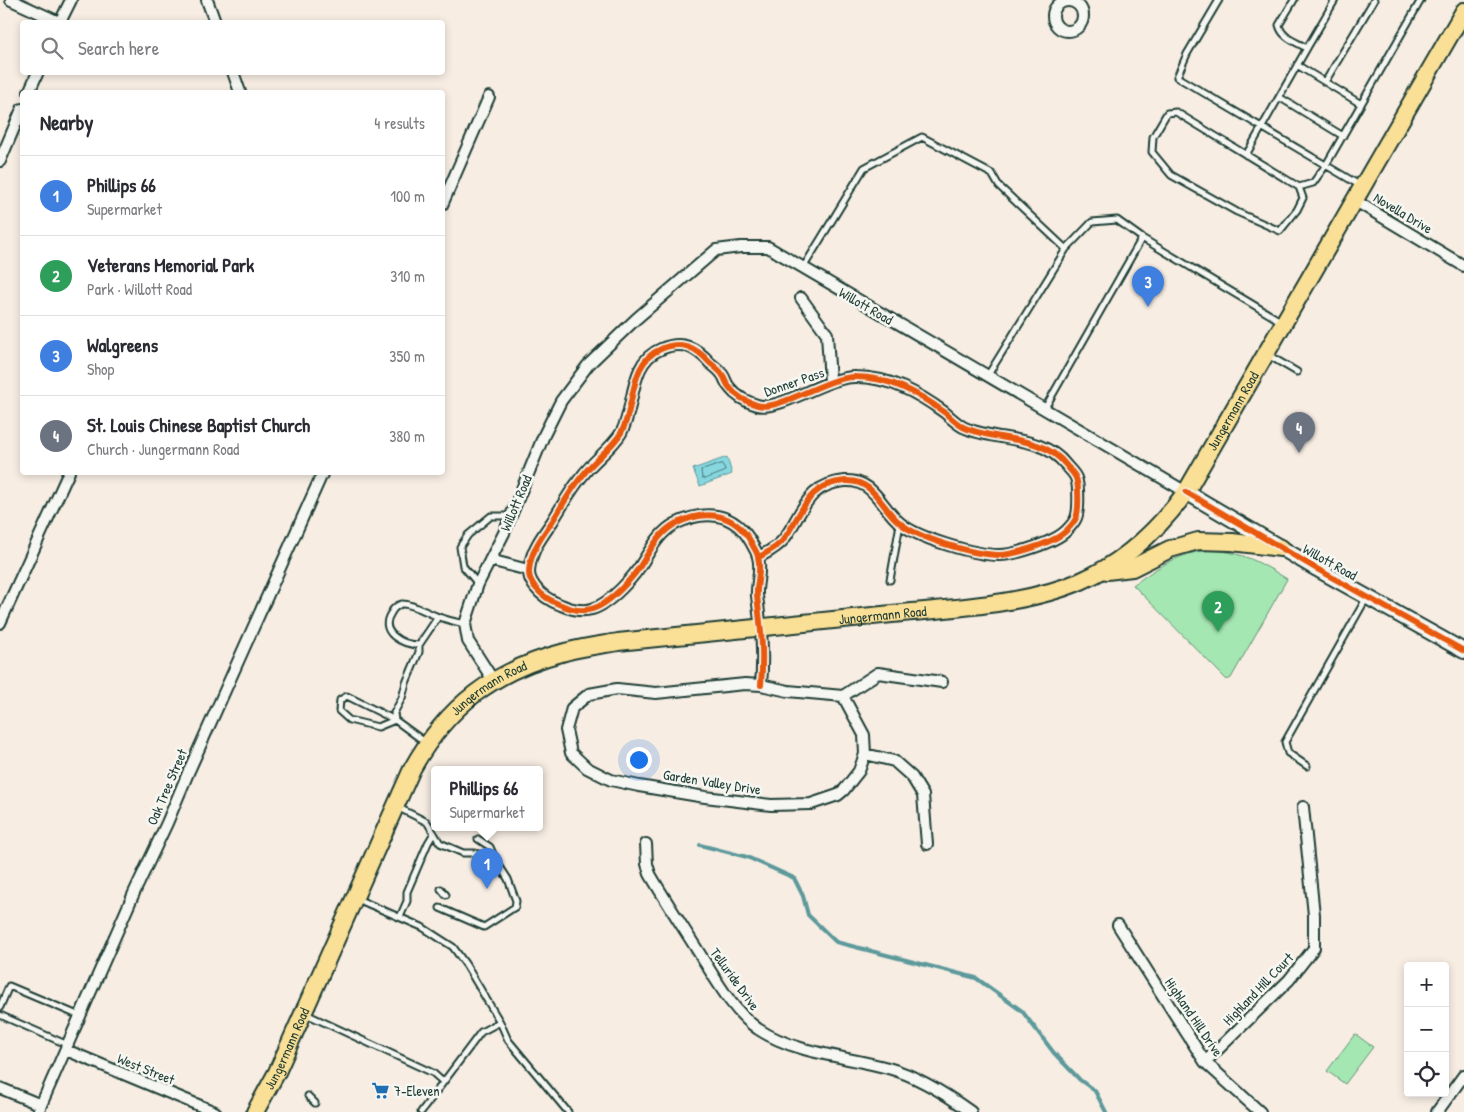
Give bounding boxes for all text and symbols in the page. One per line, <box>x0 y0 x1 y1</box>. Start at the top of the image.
search box <box>20 20 445 75</box>
icon: search <box>38 34 66 62</box>
text: Search here <box>78 35 159 61</box>
text: Nearby <box>40 108 93 137</box>
text: 4 results <box>374 112 425 134</box>
text: Phillips 66 <box>87 172 156 198</box>
text: 1 <box>53 185 59 207</box>
text: 100 m <box>390 185 425 207</box>
street label: Novella Drive <box>1370 188 1437 238</box>
text: Supermarket <box>87 198 162 220</box>
text: Veterans Memorial Park <box>87 252 254 278</box>
text: 2 <box>52 265 60 287</box>
text: 310 m <box>390 265 425 287</box>
pin: 3 <box>1132 266 1164 307</box>
text: Park · Willott Road <box>87 278 192 300</box>
street label: Willott Road <box>836 283 897 329</box>
text: Walgreens <box>87 332 158 358</box>
text: 3 <box>52 345 60 367</box>
text: 350 m <box>389 345 425 367</box>
text: Shop <box>87 358 114 380</box>
street label: Donner Pass <box>761 362 826 401</box>
street label: Jungermann Road <box>1202 367 1263 454</box>
text: St. Louis Chinese Baptist Church <box>87 412 310 438</box>
pin: 4 <box>1283 412 1315 453</box>
text: 4 <box>53 425 59 447</box>
text: 380 m <box>389 425 425 447</box>
text: Church · Jungermann Road <box>87 438 239 460</box>
street label: Willott Road <box>495 471 536 534</box>
street label: Willott Road <box>1300 539 1361 584</box>
pin: 2 <box>1202 591 1234 632</box>
street label: Jungermann Road <box>838 601 928 628</box>
street label: Jungermann Road <box>446 655 530 719</box>
street label: Oak Tree Street <box>142 746 191 828</box>
your location <box>626 747 652 773</box>
street label: Garden Valley Drive <box>662 764 763 800</box>
popup <box>431 766 543 831</box>
text: Phillips 66 <box>450 775 518 801</box>
text: Supermarket <box>450 801 524 823</box>
pin: 1 <box>471 848 503 889</box>
street label: Telluride Drive <box>706 944 765 1014</box>
street label: Highland Hill Court <box>1218 948 1298 1030</box>
map controls <box>1404 962 1449 1097</box>
button: + <box>1404 962 1449 1007</box>
street label: Highland Hill Drive <box>1160 974 1228 1061</box>
street label: Jungermann Road <box>259 1004 314 1093</box>
button: − <box>1404 1007 1449 1052</box>
street label: West Street <box>115 1048 178 1089</box>
button: locate <box>1404 1052 1449 1097</box>
supermarket icon: 7-Eleven <box>370 1081 390 1101</box>
place label: 7-Eleven <box>394 1081 440 1100</box>

